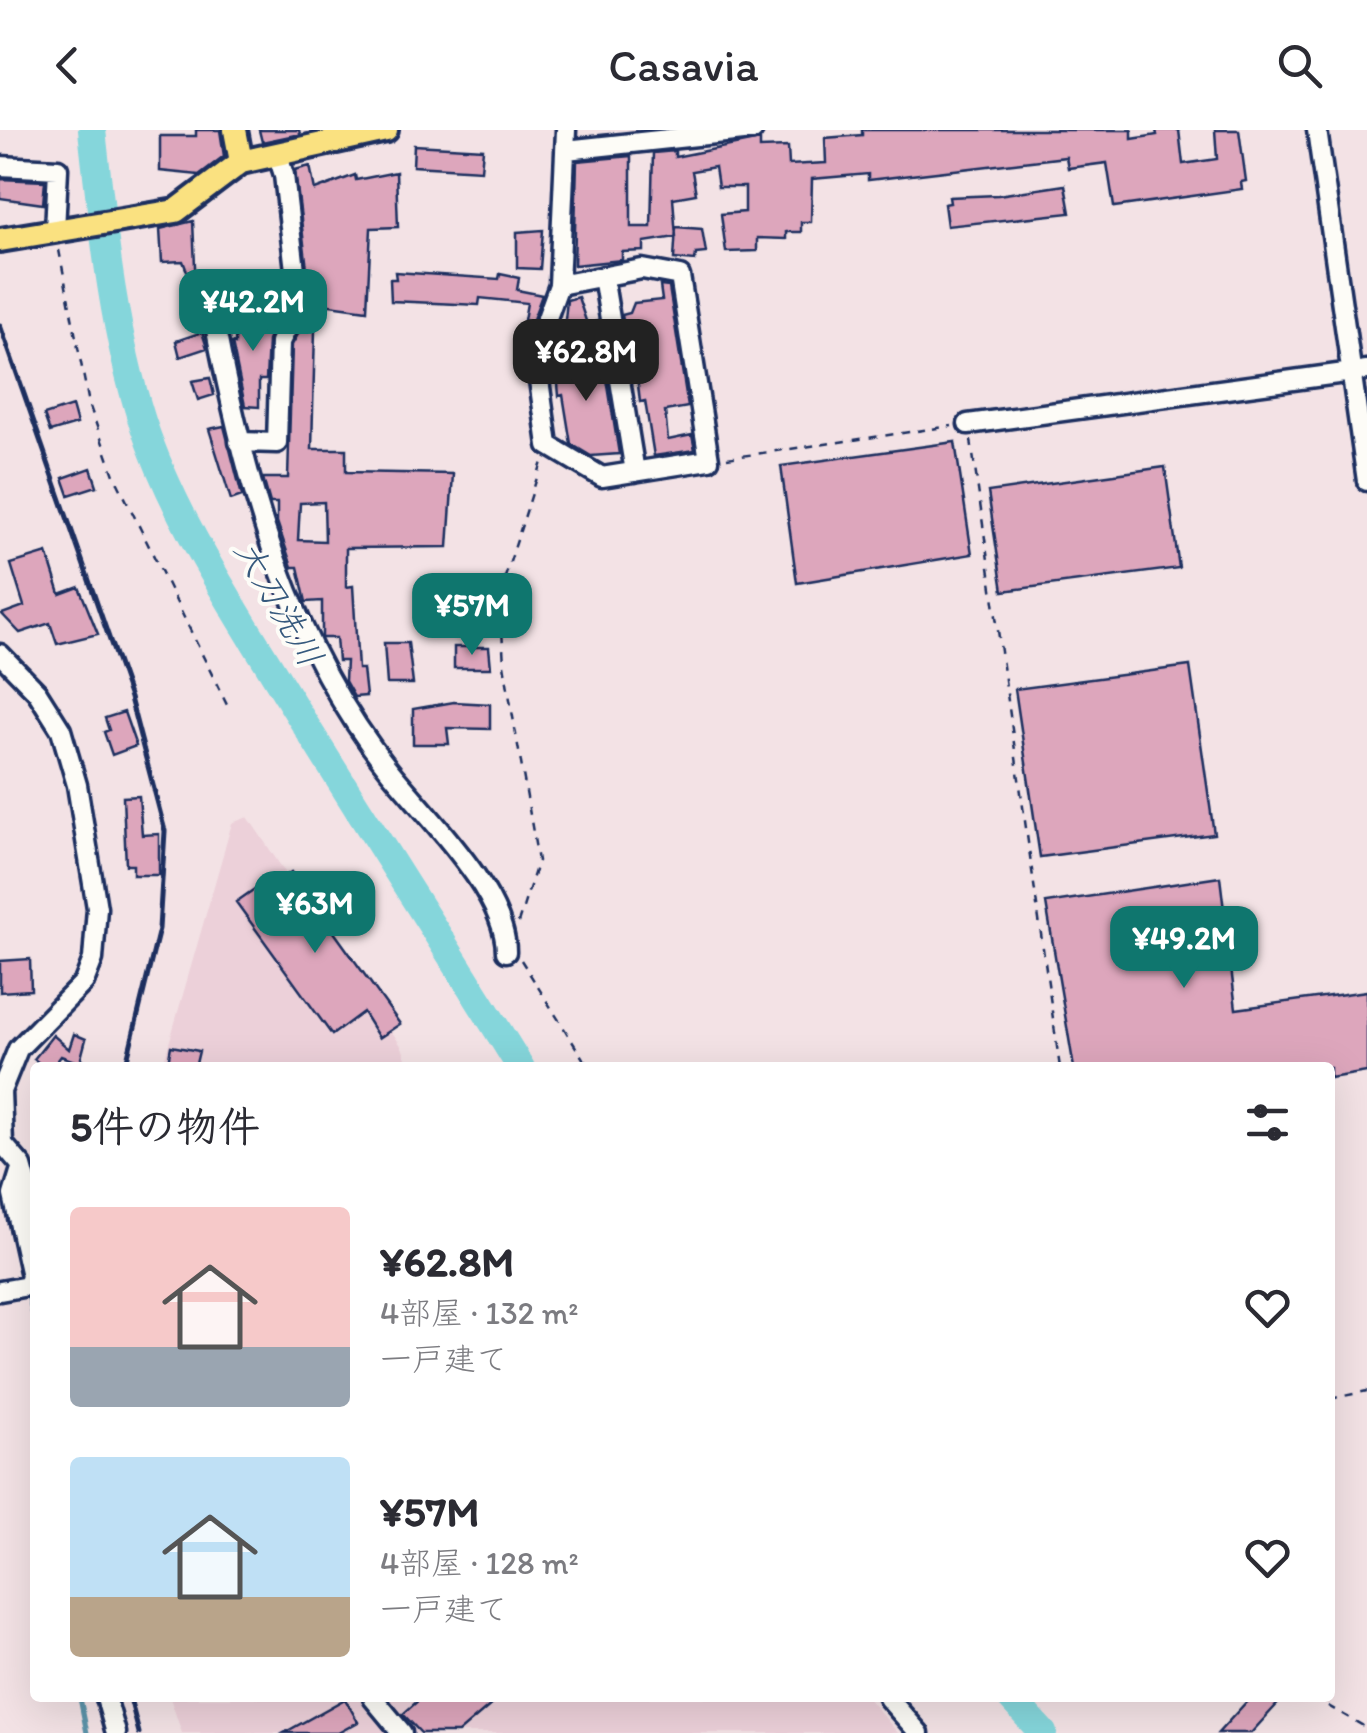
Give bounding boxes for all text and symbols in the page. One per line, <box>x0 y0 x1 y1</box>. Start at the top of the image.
icon: back <box>40 38 95 93</box>
text: Casavia <box>608 38 759 92</box>
icon: search <box>1272 38 1327 93</box>
pin: ¥42.2M <box>172 269 334 354</box>
text: ¥42.2M <box>201 282 305 320</box>
pin: ¥62.8M <box>505 319 667 404</box>
text: ¥62.8M <box>535 332 637 370</box>
water label: 大刀洗川 <box>226 532 332 674</box>
pin: ¥57M <box>413 573 531 658</box>
text: ¥57M <box>434 586 510 624</box>
pin: ¥63M <box>256 871 374 956</box>
text: ¥63M <box>276 884 354 922</box>
pin: ¥49.2M <box>1103 906 1265 991</box>
text: ¥49.2M <box>1132 919 1236 957</box>
icon: filters <box>1240 1095 1295 1150</box>
text: 5件の物件 <box>70 1101 260 1152</box>
text: ¥62.8M <box>380 1236 514 1287</box>
icon: home <box>150 1247 270 1367</box>
icon: heart <box>1240 1280 1295 1335</box>
text: 4部屋 · 132 m² <box>380 1294 579 1332</box>
text: 一戸建て <box>380 1340 508 1378</box>
text: ¥57M <box>380 1486 479 1537</box>
icon: home <box>150 1497 270 1617</box>
icon: heart <box>1240 1530 1295 1585</box>
text: 4部屋 · 128 m² <box>380 1544 579 1582</box>
text: 一戸建て <box>380 1590 508 1628</box>

